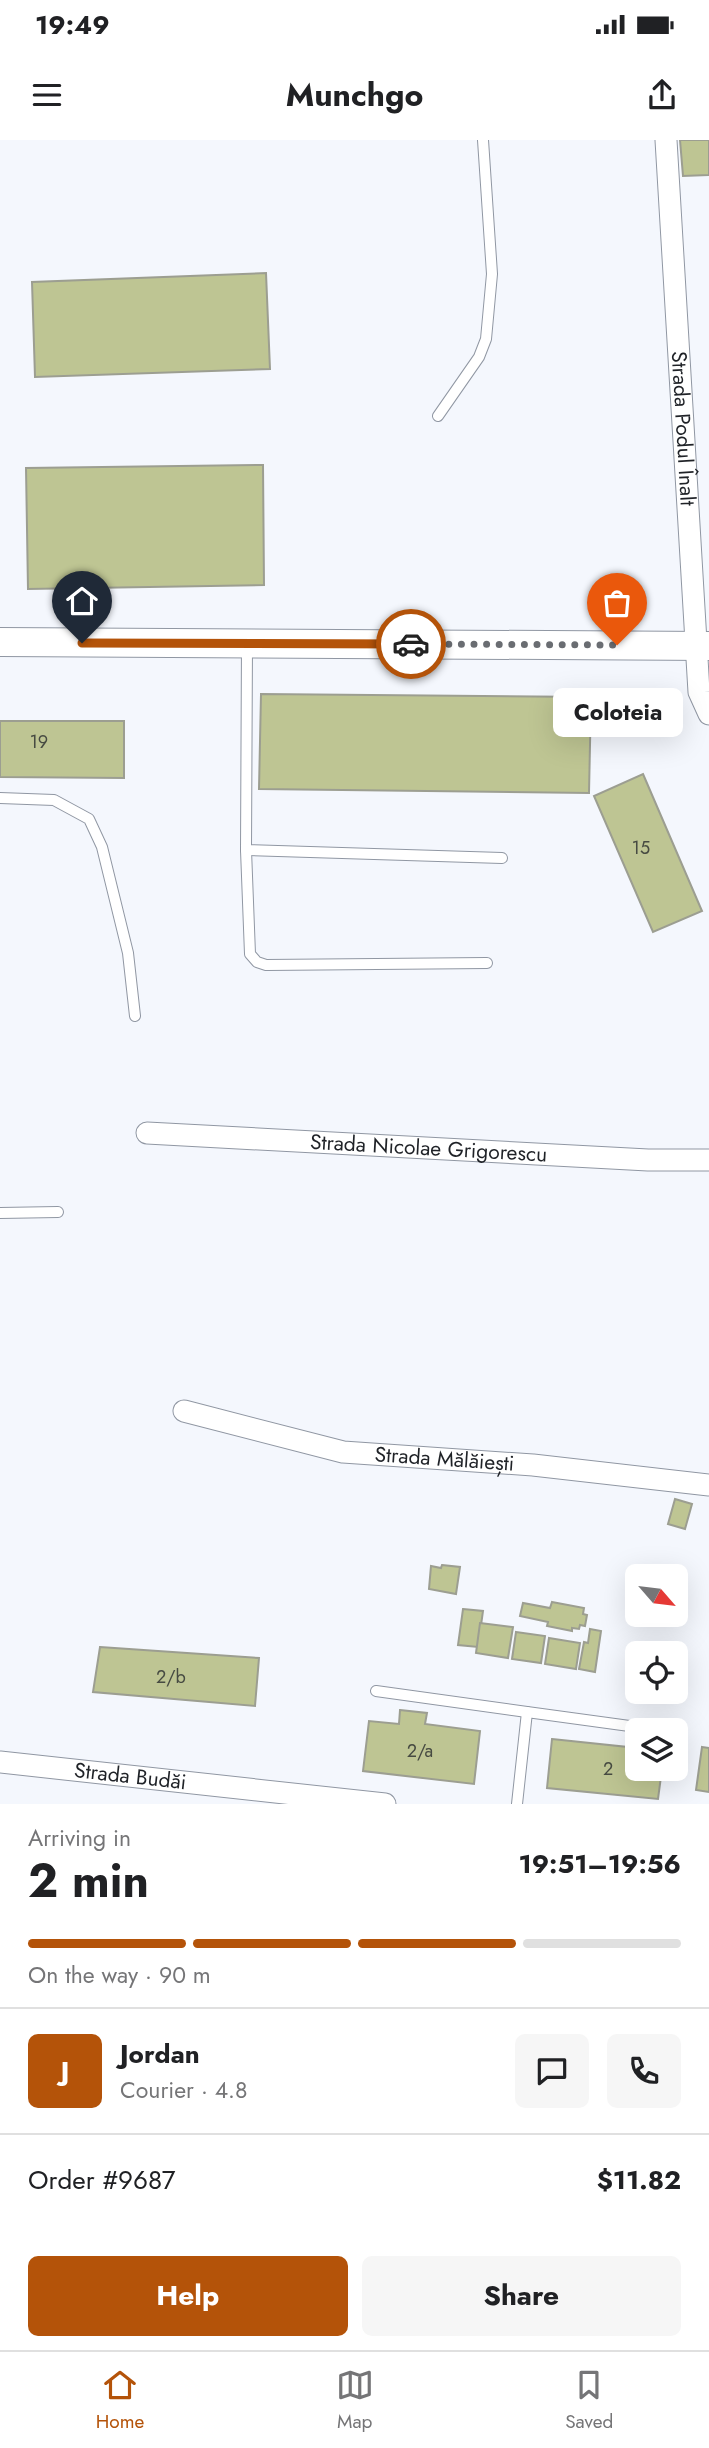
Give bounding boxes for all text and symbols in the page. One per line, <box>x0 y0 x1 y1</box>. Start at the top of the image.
text: 19:49 <box>35 6 110 44</box>
text: Munchgo <box>286 72 423 118</box>
icon: menu <box>28 76 66 114</box>
icon: share <box>643 76 681 114</box>
street label: Strada Podul Înalt <box>664 350 703 507</box>
pin <box>52 571 112 643</box>
pin <box>587 573 647 645</box>
icon: home <box>63 582 101 620</box>
icon: bag <box>598 584 636 622</box>
courier <box>376 609 446 679</box>
icon: car <box>392 625 430 663</box>
callout: Coloteia <box>552 687 682 736</box>
text: Coloteia <box>574 695 662 729</box>
house number: 19 <box>30 729 48 755</box>
house number: 15 <box>632 835 650 861</box>
street label: Strada Nicolae Grigorescu <box>309 1127 548 1170</box>
street label: Strada Mălăiești <box>374 1439 515 1479</box>
north arrow <box>625 1564 688 1628</box>
map controls <box>625 1564 688 1781</box>
button: locate <box>625 1641 688 1704</box>
house number: 2/b <box>156 1664 186 1690</box>
button: layers <box>625 1718 688 1781</box>
house number: 2/a <box>407 1738 433 1764</box>
street label: Strada Budăi <box>73 1755 188 1797</box>
house number: 2 <box>603 1756 613 1782</box>
text: Arriving in <box>28 1821 131 1855</box>
text: 19:51–19:56 <box>518 1845 681 1883</box>
text: 2 min <box>28 1848 149 1914</box>
text: On the way · 90 m <box>28 1958 211 1992</box>
button: chat <box>515 2034 589 2108</box>
button: phone <box>607 2034 681 2108</box>
text: Jordan <box>120 2035 200 2073</box>
text: J <box>61 2052 69 2090</box>
text: Courier · 4.8 <box>120 2073 248 2107</box>
text: Order #9687 <box>28 2161 176 2199</box>
text: $11.82 <box>597 2161 681 2199</box>
button: Help <box>28 2256 348 2336</box>
button: Share <box>362 2256 681 2336</box>
tab: Home <box>96 2366 144 2435</box>
tab: Map <box>336 2366 374 2435</box>
tab: Saved <box>565 2366 613 2435</box>

